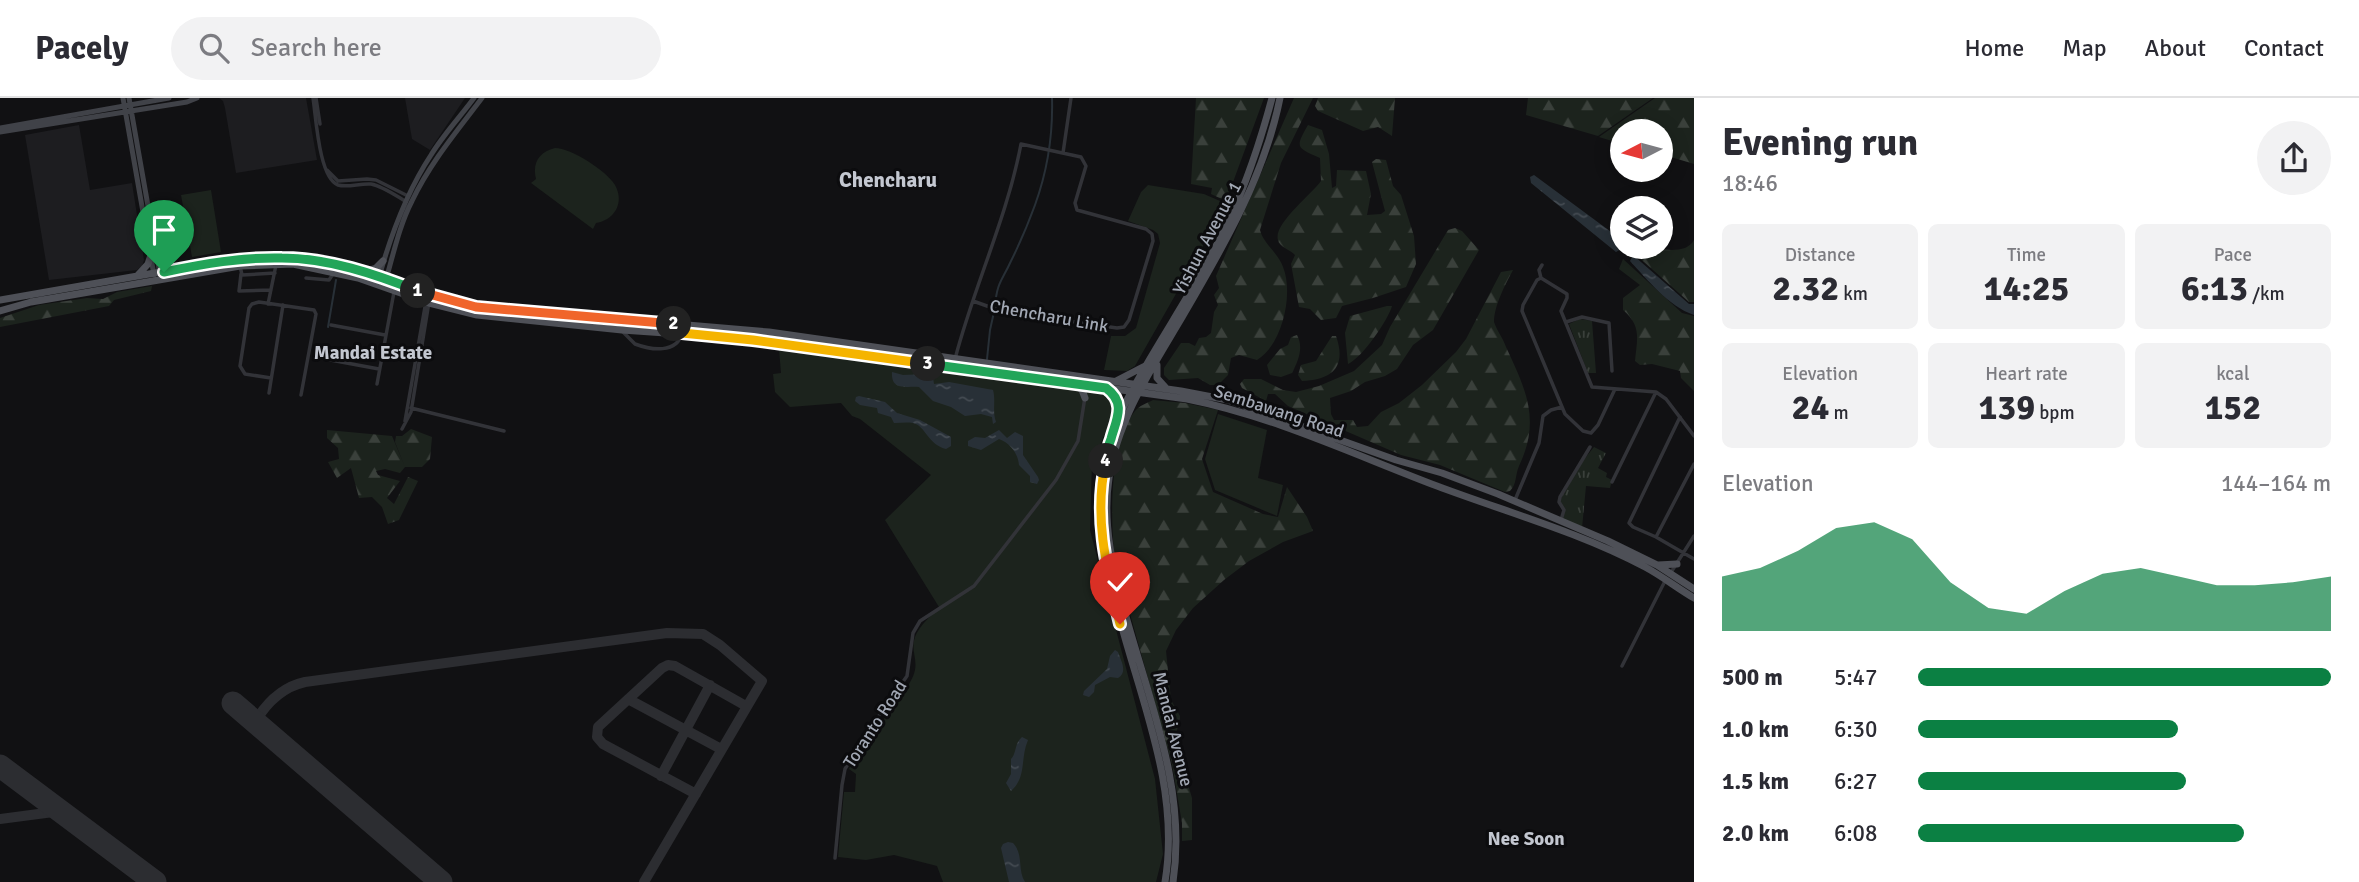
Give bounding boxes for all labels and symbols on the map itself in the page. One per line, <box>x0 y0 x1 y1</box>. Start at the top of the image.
north arrow <box>1610 119 1673 182</box>
district label: Chencharu <box>839 167 937 193</box>
street label: Yishun Avenue 1 <box>1168 178 1246 298</box>
pin <box>134 200 194 272</box>
pin: 1 <box>400 274 436 308</box>
street label: Chencharu Link <box>988 295 1110 337</box>
pin: 2 <box>656 306 692 342</box>
district label: Mandai Estate <box>314 341 432 365</box>
pin: 3 <box>911 346 946 382</box>
street label: Sembawang Road <box>1211 380 1347 442</box>
pin: 4 <box>1088 444 1124 478</box>
pin <box>1090 552 1150 624</box>
street label: Mandai Avenue <box>1148 669 1198 789</box>
street label: Toranto Road <box>839 676 911 772</box>
district label: Nee Soon <box>1487 827 1565 851</box>

